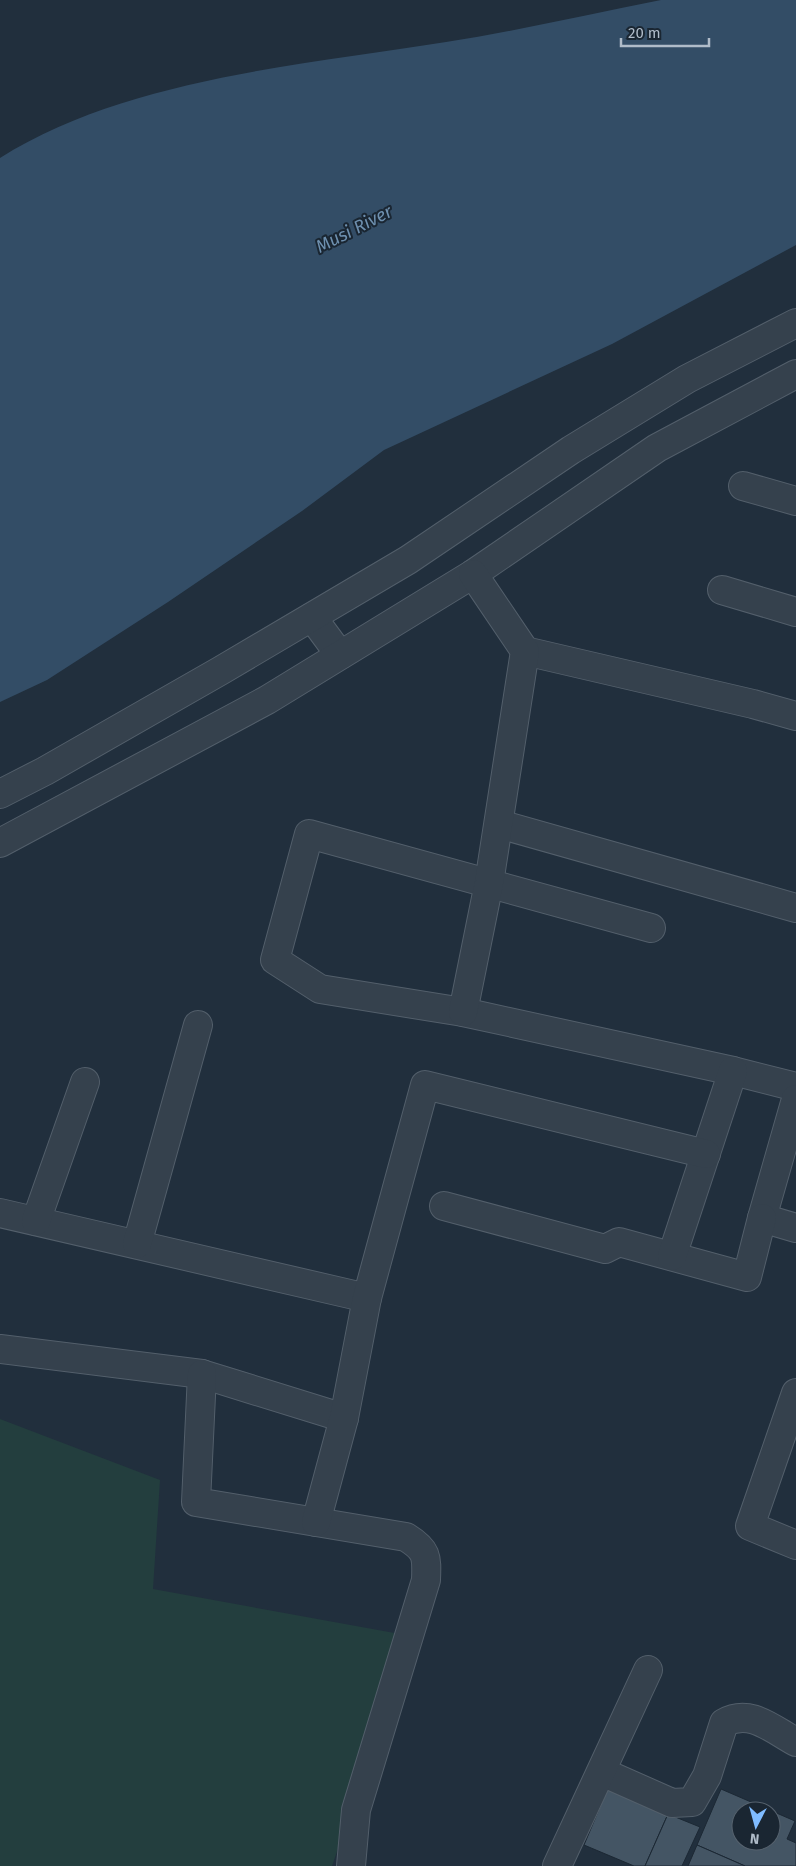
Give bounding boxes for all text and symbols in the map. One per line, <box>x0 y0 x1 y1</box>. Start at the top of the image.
scale bar <box>621 15 708 47</box>
text: 20 m <box>628 24 661 42</box>
water label: Musi River <box>312 200 397 258</box>
north arrow <box>731 1801 781 1851</box>
text: N <box>749 1829 760 1847</box>

